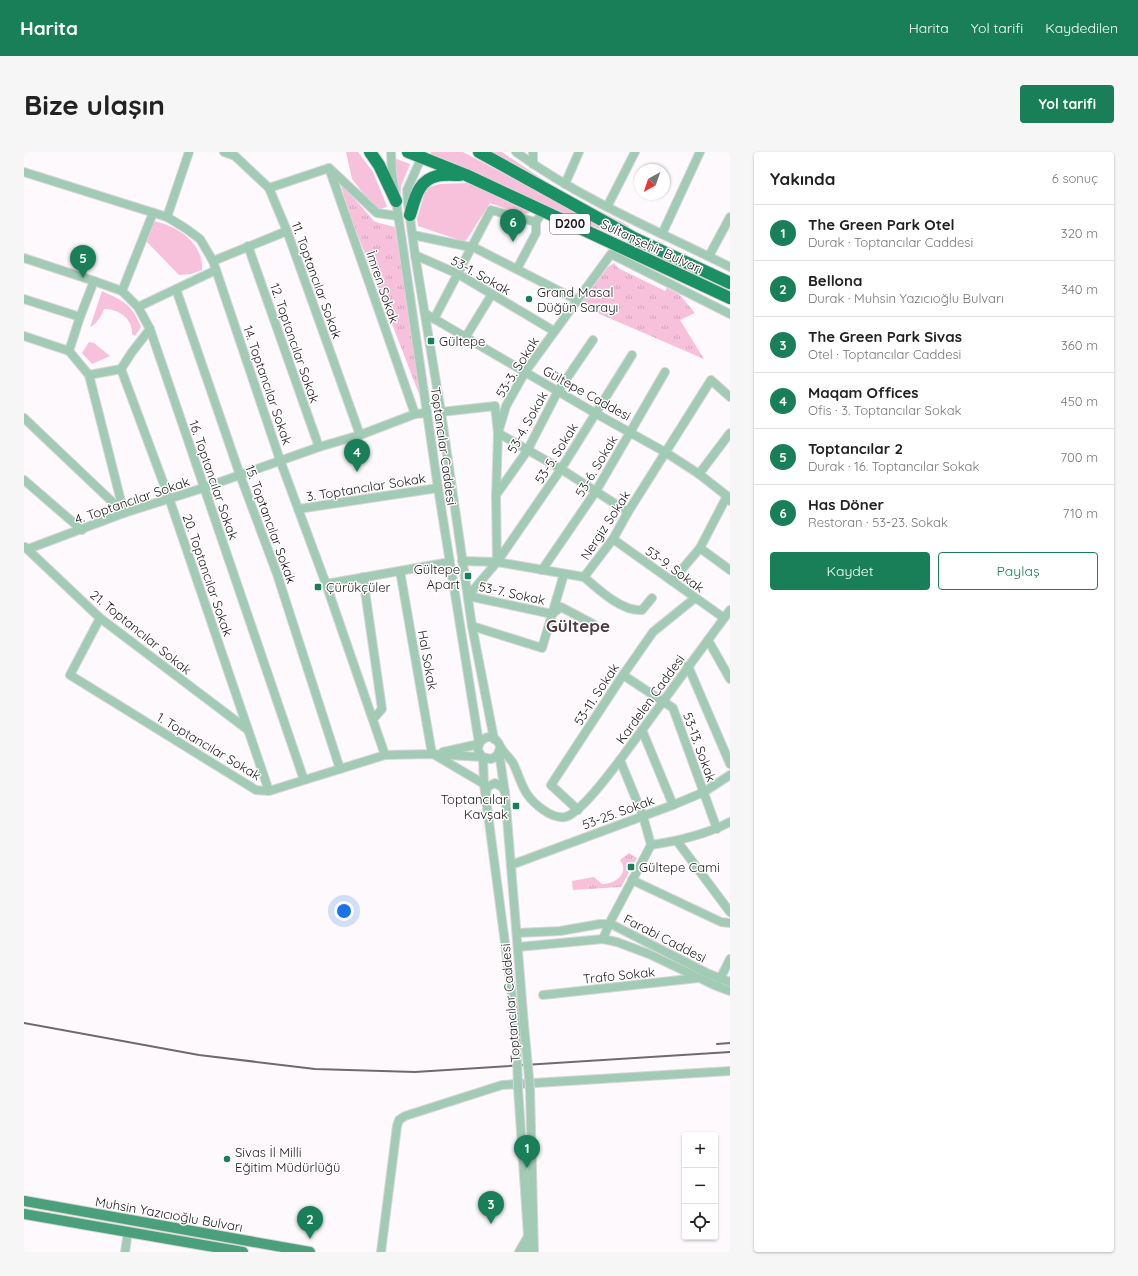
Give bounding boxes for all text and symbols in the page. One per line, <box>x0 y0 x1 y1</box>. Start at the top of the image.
text: Harita <box>20 16 78 40</box>
text: Harita <box>909 19 949 37</box>
text: Yol tarifi <box>971 19 1023 37</box>
text: Kaydedilen <box>1045 19 1118 37</box>
button: Yol tarifi <box>1020 85 1114 123</box>
text: Bize ulaşın <box>24 87 165 122</box>
north arrow <box>634 164 670 200</box>
text: Yakında <box>770 168 835 189</box>
text: 6 sonuç <box>1052 170 1098 186</box>
pin: 6 <box>500 209 526 242</box>
road number: D200 <box>550 214 590 234</box>
street label: Sultanşehir Bulvarı <box>598 215 706 277</box>
text: The Green Park Otel <box>808 215 955 234</box>
street label: 11. Toptancılar Sokak <box>288 219 346 341</box>
text: 1 <box>780 225 786 241</box>
text: 320 m <box>1061 225 1098 241</box>
text: Durak · Toptancılar Caddesi <box>808 234 973 250</box>
pin: 5 <box>70 245 96 278</box>
street label: İmren Sokak <box>363 249 403 325</box>
street label: 53-1. Sokak <box>448 252 514 298</box>
text: Bellona <box>808 271 862 290</box>
street label: 12. Toptancılar Sokak <box>267 281 323 405</box>
text: 2 <box>779 281 787 297</box>
text: 340 m <box>1061 281 1098 297</box>
place label: Grand Masal Düğün Sarayı <box>537 284 618 315</box>
text: Durak · Muhsin Yazıcıoğlu Bulvarı <box>808 290 1004 306</box>
marker: Grand Masal Düğün Sarayı <box>524 294 534 304</box>
street label: 14. Toptancılar Sokak <box>240 323 296 447</box>
text: The Green Park Sivas <box>808 327 962 346</box>
place label: Gültepe <box>439 333 485 349</box>
street label: 53-3. Sokak <box>492 334 542 400</box>
marker: Gültepe <box>426 336 436 346</box>
text: 3 <box>780 337 786 353</box>
text: 360 m <box>1061 337 1098 353</box>
text: Otel · Toptancılar Caddesi <box>808 346 961 362</box>
street label: Gültepe Caddesi <box>540 362 634 424</box>
text: Maqam Offices <box>808 383 919 402</box>
street label: Toptancılar Caddesi <box>428 386 460 506</box>
street label: 53-4. Sokak <box>503 388 551 456</box>
text: 4 <box>779 393 787 409</box>
text: 450 m <box>1061 393 1098 409</box>
text: Ofis · 3. Toptancılar Sokak <box>808 402 962 418</box>
street label: 16. Toptancılar Sokak <box>186 418 242 542</box>
street label: 53-5. Sokak <box>531 420 581 486</box>
street label: 53-6. Sokak <box>571 432 621 500</box>
pin: 4 <box>344 439 370 472</box>
text: Toptancılar 2 <box>808 439 903 458</box>
text: 5 <box>779 449 787 465</box>
text: 700 m <box>1060 449 1098 465</box>
text: Durak · 16. Toptancılar Sokak <box>808 458 979 474</box>
street label: 15. Toptancılar Sokak <box>242 462 300 586</box>
street label: 3. Toptancılar Sokak <box>305 470 427 504</box>
street label: 4. Toptancılar Sokak <box>72 473 192 527</box>
street label: Nergiz Sokak <box>577 487 633 563</box>
text: Has Döner <box>808 495 884 514</box>
text: 6 <box>779 505 787 521</box>
text: 710 m <box>1063 505 1098 521</box>
street label: 20. Toptancılar Sokak <box>180 512 236 638</box>
text: Restoran · 53-23. Sokak <box>808 514 948 530</box>
street label: 53-9. Sokak <box>643 542 707 596</box>
button: Kaydet <box>770 552 930 590</box>
button: Paylaş <box>938 552 1098 590</box>
place label: Gültepe Apart <box>414 561 460 592</box>
marker: Gültepe Apart <box>463 571 473 581</box>
street label: 53-7. Sokak <box>477 578 547 608</box>
place label: Çürükçüler <box>326 579 391 595</box>
marker: Çürükçüler <box>313 582 323 592</box>
street label: 21. Toptancılar Sokak <box>87 586 195 678</box>
district label: Gültepe <box>546 615 610 636</box>
street label: Hal Sokak <box>415 629 441 691</box>
street label: Kardelen Caddesi <box>612 651 688 747</box>
street label: 53-11. Sokak <box>570 660 622 728</box>
street label: 1. Toptancılar Sokak <box>154 709 264 783</box>
street label: 53-13. Sokak <box>680 710 720 784</box>
place label: Toptancılar Kavşak <box>441 791 508 822</box>
street label: 53-25. Sokak <box>580 792 656 832</box>
marker: Toptancılar Kavşak <box>511 801 521 811</box>
place label: Gültepe Cami <box>639 859 720 875</box>
marker: Gültepe Cami <box>626 862 636 872</box>
your location <box>334 901 354 921</box>
street label: Farabi Caddesi <box>621 910 709 966</box>
street label: Toptancılar Caddesi <box>497 943 523 1063</box>
street label: Trafo Sokak <box>582 963 656 987</box>
map controls <box>682 1132 718 1240</box>
button: + <box>682 1132 718 1168</box>
pin: 1 <box>514 1135 540 1168</box>
place label: Sivas İl Milli Eğitim Müdürlüğü <box>235 1144 340 1175</box>
marker: Sivas İl Milli Eğitim Müdürlüğü <box>222 1154 232 1164</box>
button: − <box>682 1168 718 1204</box>
pin: 3 <box>478 1191 504 1224</box>
street label: Muhsin Yazıcıoğlu Bulvarı <box>94 1193 244 1235</box>
button: locate <box>682 1204 718 1240</box>
pin: 2 <box>297 1206 323 1239</box>

